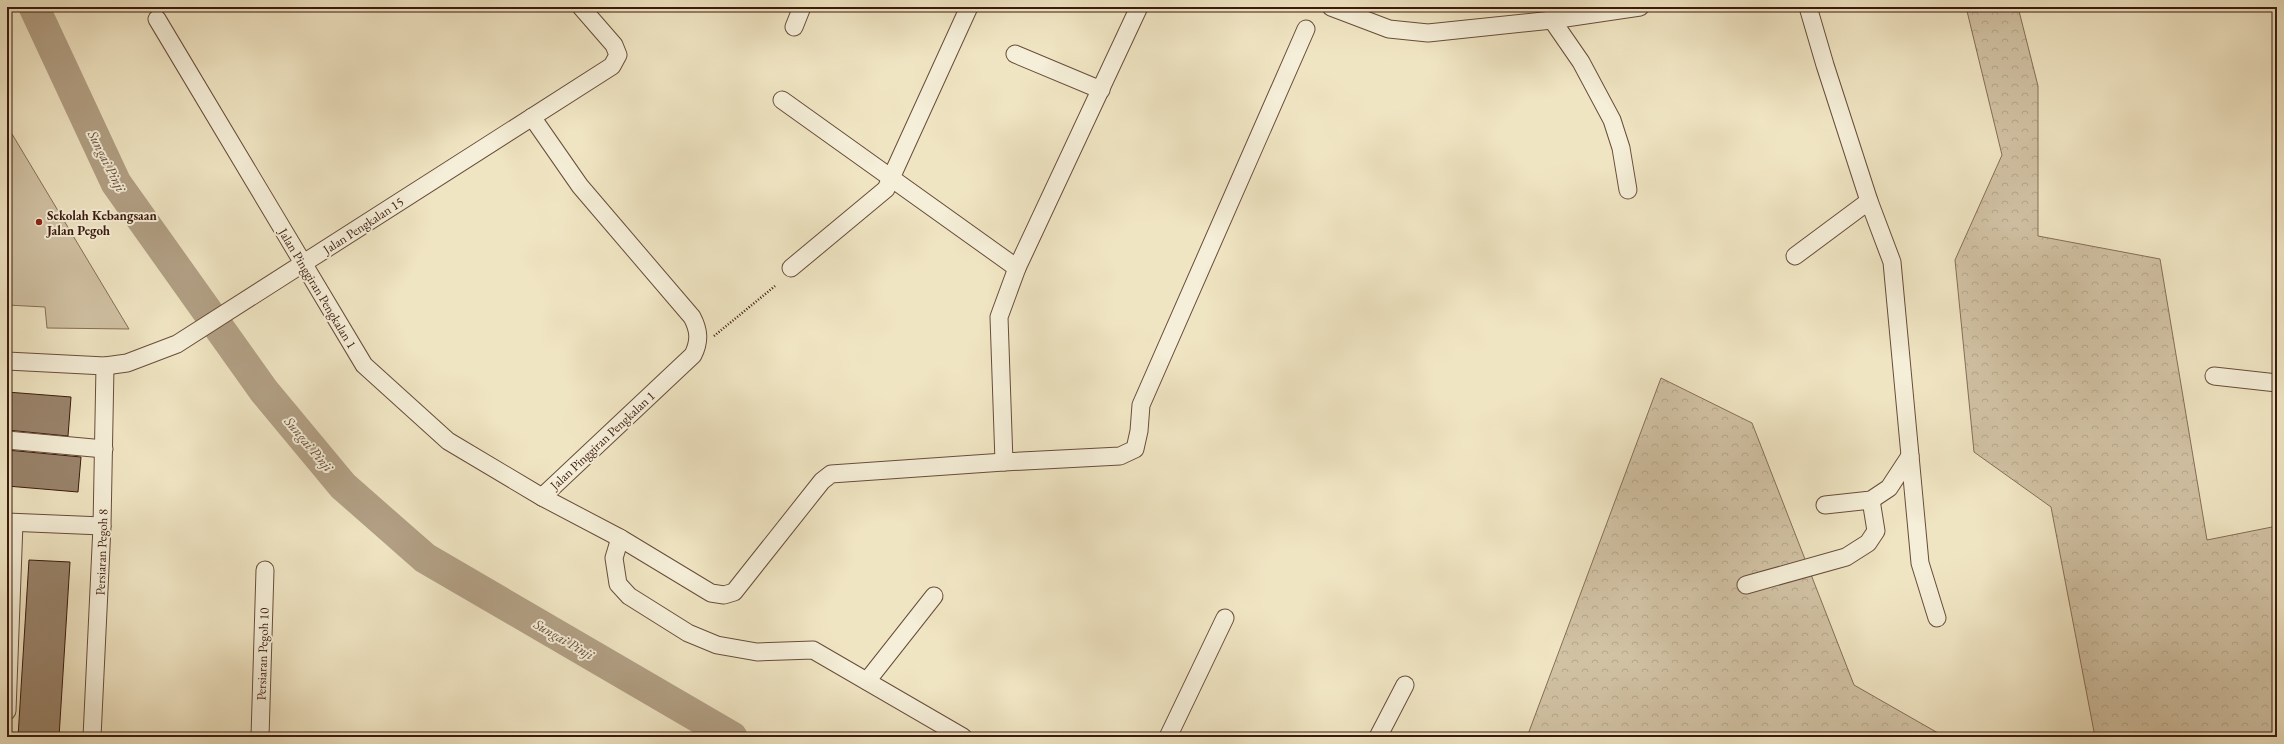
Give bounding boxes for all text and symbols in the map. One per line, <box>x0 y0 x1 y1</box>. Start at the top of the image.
water label: Sungai Pinji <box>83 126 131 196</box>
street label: Jalan Pengkalan 15 <box>319 193 407 258</box>
place label: Sekolah Kebangsaan Jalan Pegoh <box>45 207 157 239</box>
marker: Sekolah Kebangsaan Jalan Pegoh <box>34 217 44 227</box>
street label: Jalan Pinggiran Pengkalan 1 <box>274 224 360 352</box>
street label: Jalan Pinggiran Pengkalan 1 <box>546 387 658 494</box>
water label: Sungai Pinji <box>280 412 338 476</box>
street label: Persiaran Pegoh 8 <box>91 508 112 596</box>
street label: Persiaran Pegoh 10 <box>252 607 273 701</box>
water label: Sungai Pinji <box>530 614 598 664</box>

